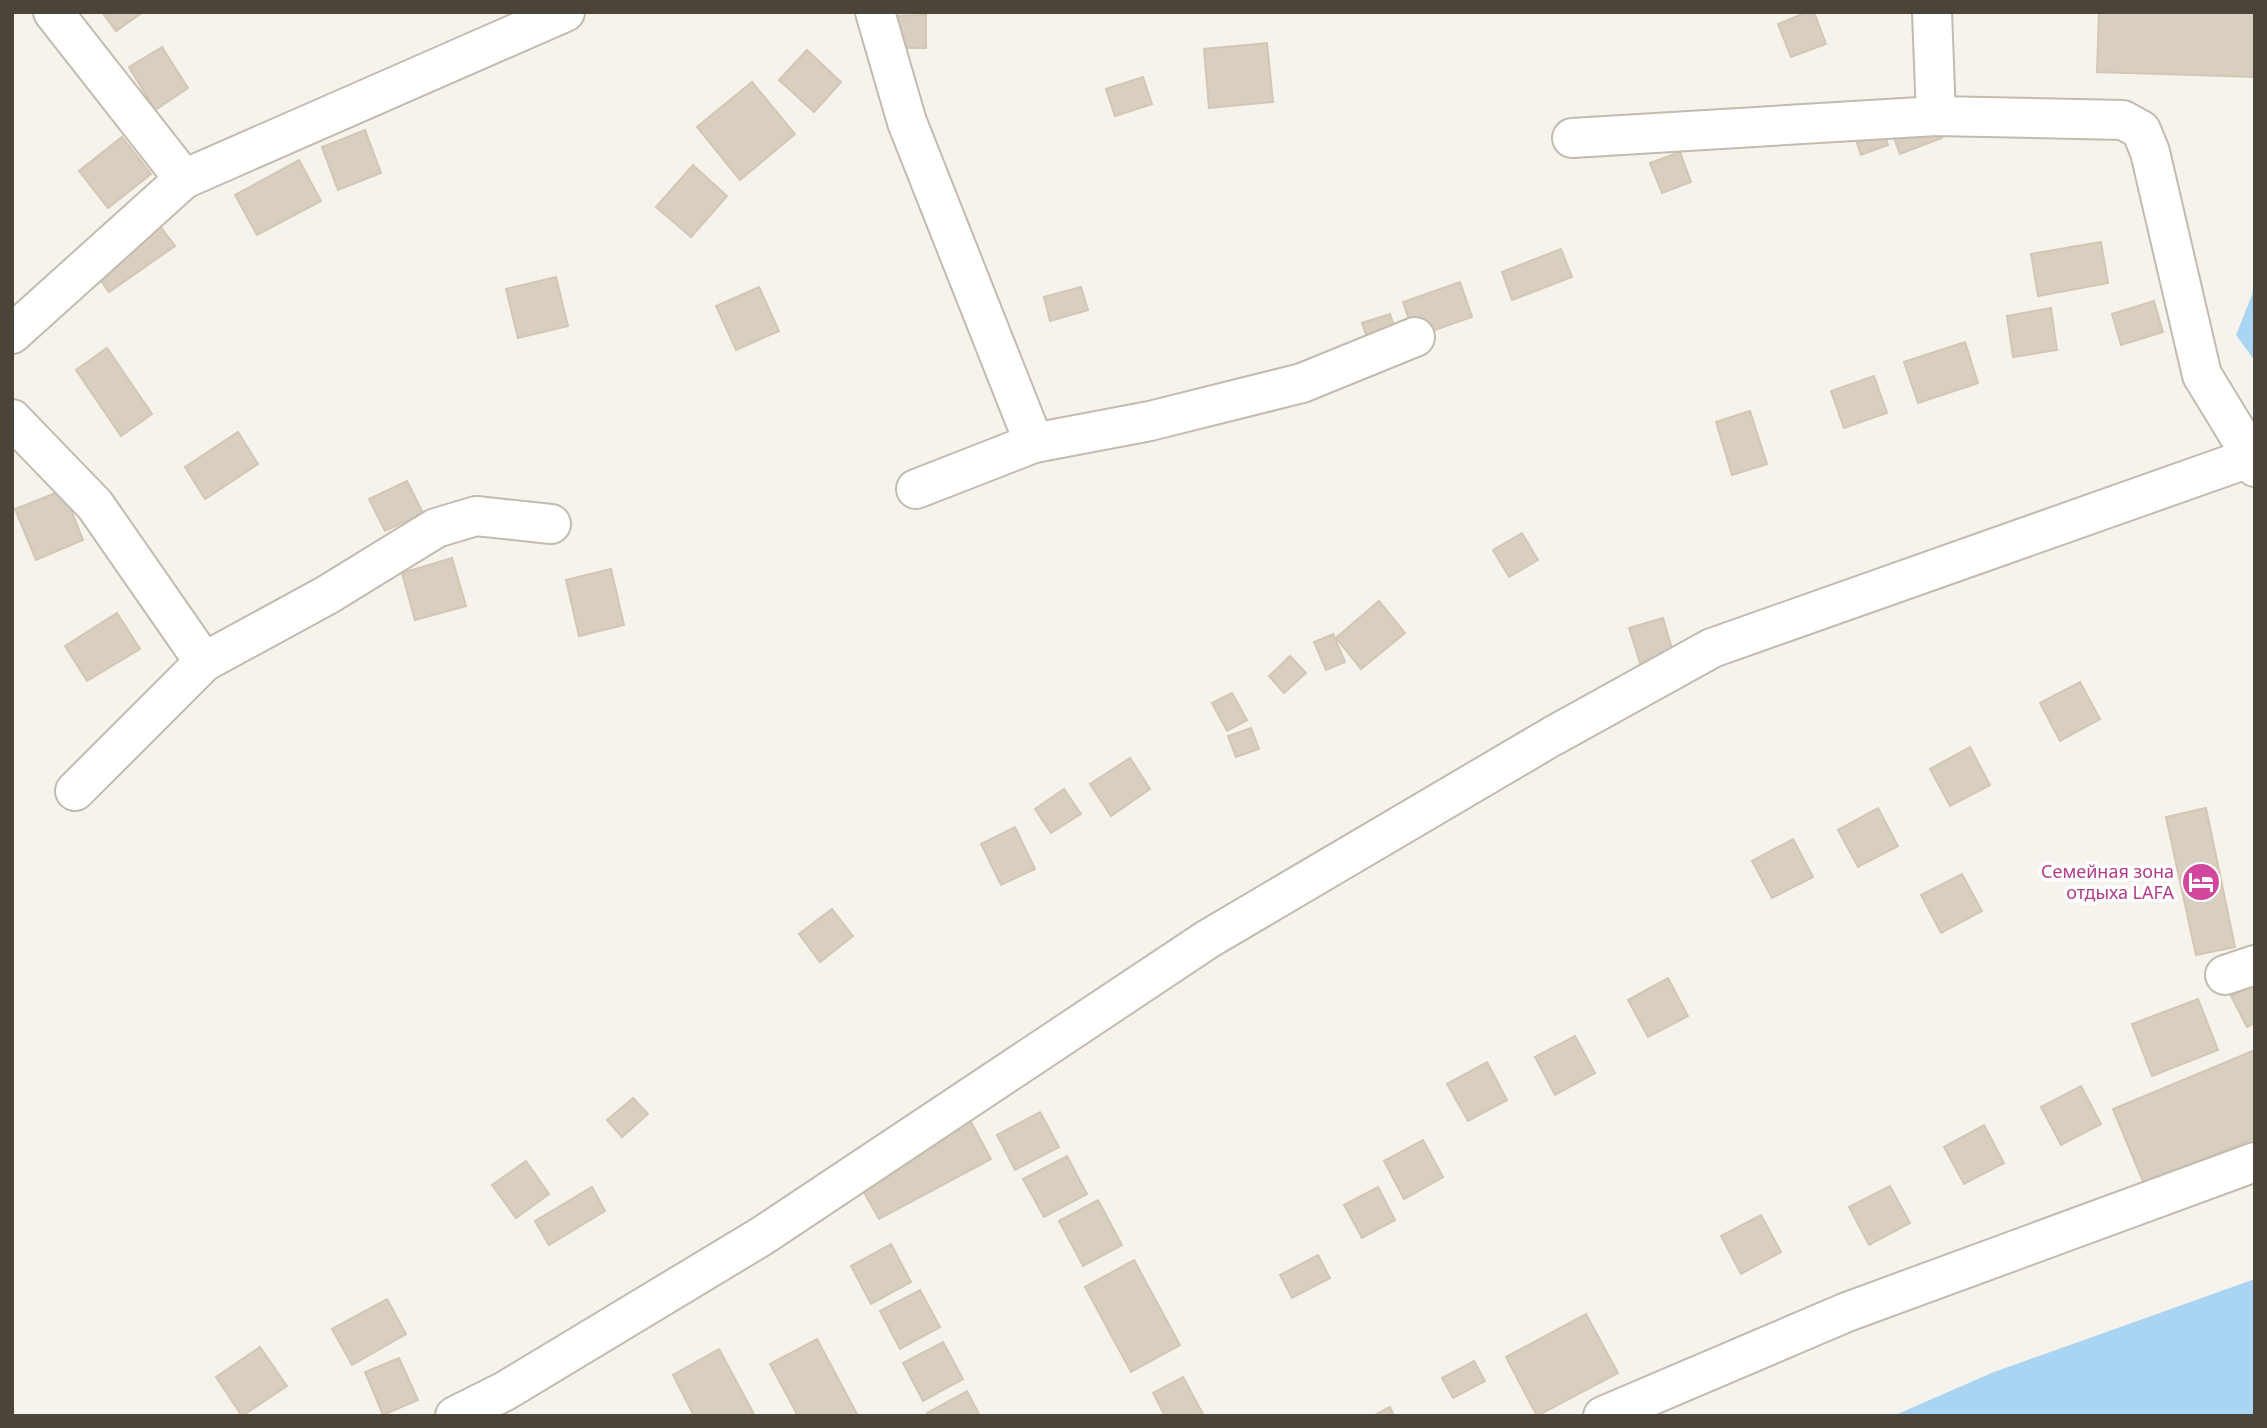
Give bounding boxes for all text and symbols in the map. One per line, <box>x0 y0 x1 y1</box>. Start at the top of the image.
place label: Семейная зона отдыха LAFA <box>2041 859 2174 904</box>
hotel icon: Семейная зона отдыха LAFA <box>2180 861 2222 903</box>

